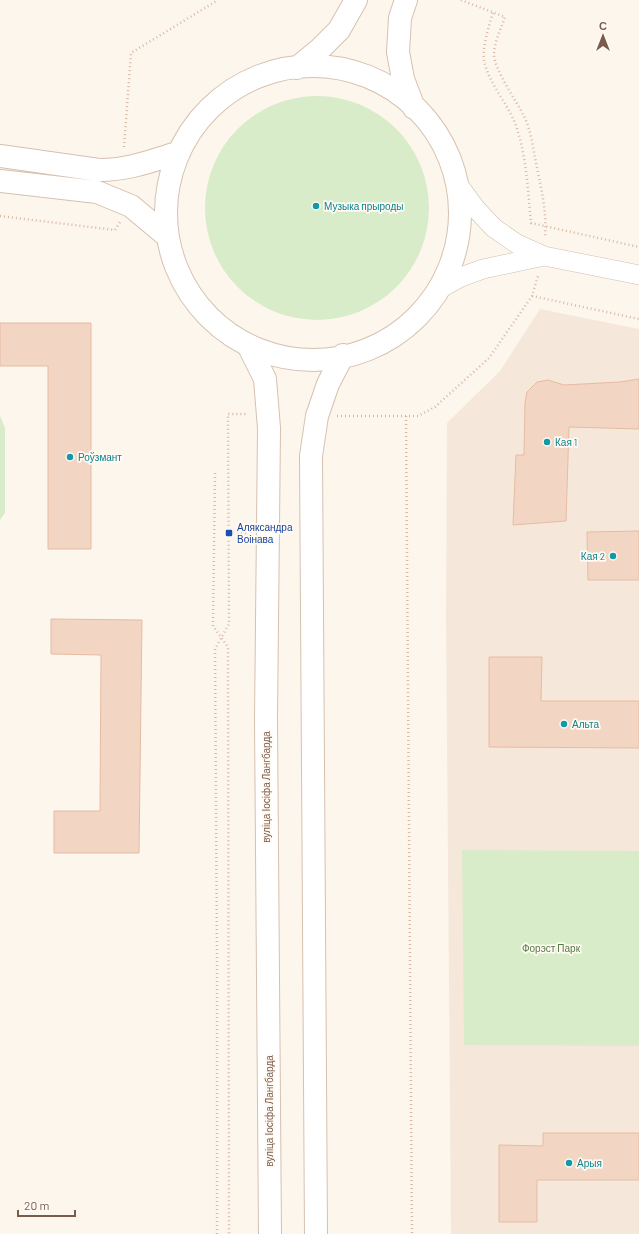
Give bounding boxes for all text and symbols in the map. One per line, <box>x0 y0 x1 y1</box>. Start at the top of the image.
north arrow <box>583 16 623 56</box>
text: С <box>599 19 607 32</box>
place label: Музыка прыроды <box>324 200 403 212</box>
marker: Музыка прыроды <box>311 201 321 211</box>
place label: Кая 1 <box>555 436 577 448</box>
marker: Кая 1 <box>542 437 552 447</box>
place label: Роўзмант <box>78 451 122 463</box>
marker: Роўзмант <box>65 452 75 462</box>
place label: Аляксандра Воінава <box>237 521 293 545</box>
marker: Аляксандра Воінава <box>224 528 234 538</box>
place label: Кая 2 <box>581 550 605 562</box>
marker: Кая 2 <box>608 551 618 561</box>
place label: Альта <box>572 718 599 730</box>
marker: Альта <box>559 719 569 729</box>
street label: вуліца Іосіфа Лангбарда <box>260 731 272 843</box>
park label: Форэст Парк <box>522 942 581 954</box>
street label: вуліца Іосіфа Лангбарда <box>263 1055 275 1167</box>
place label: Арыя <box>577 1157 602 1169</box>
marker: Арыя <box>564 1158 574 1168</box>
scale bar <box>18 1192 75 1218</box>
text: 20 m <box>24 1198 50 1212</box>

